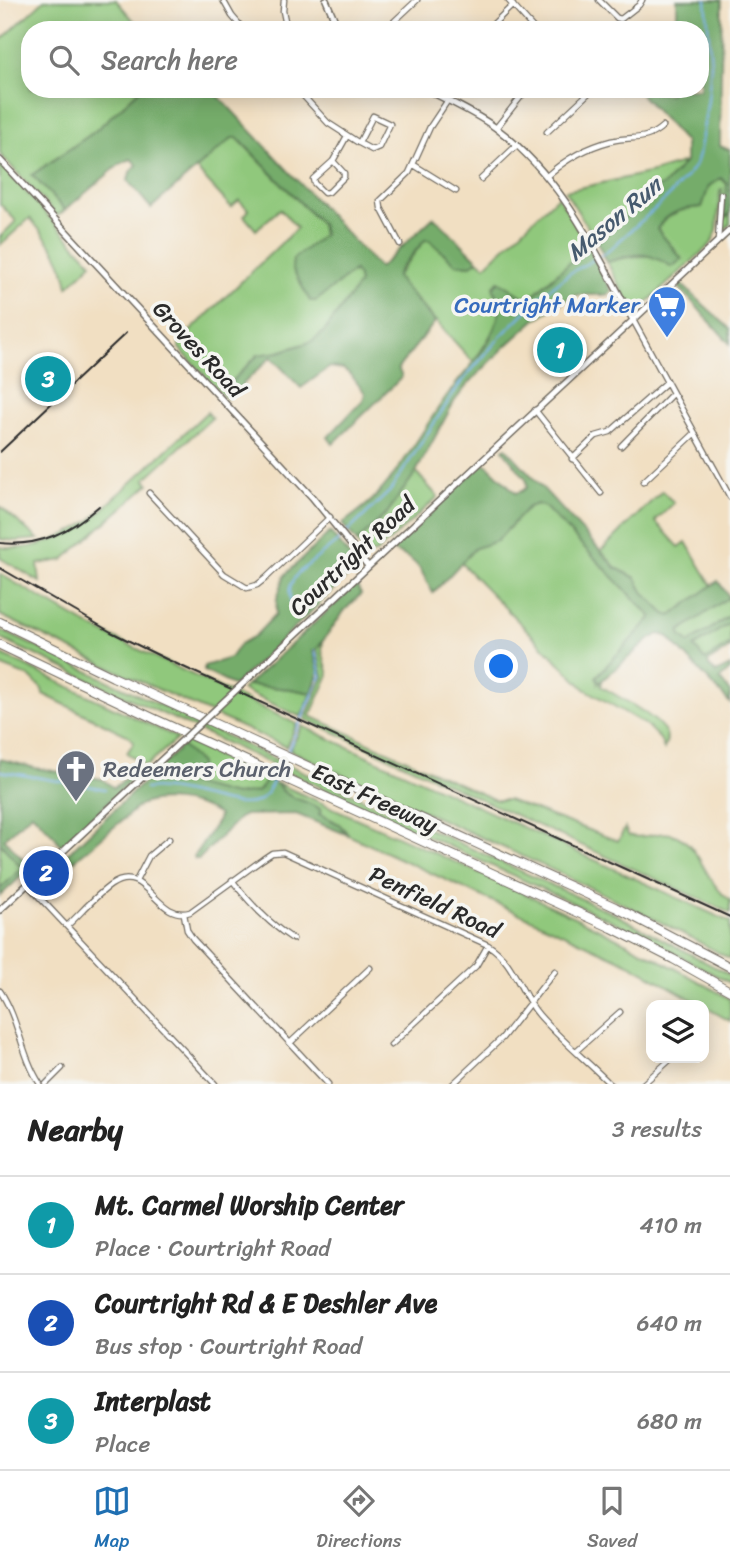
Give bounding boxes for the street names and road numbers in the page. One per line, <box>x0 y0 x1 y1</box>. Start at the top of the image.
street label: Groves Road <box>142 291 257 409</box>
street label: Courtright Road <box>279 485 427 627</box>
street label: East Freeway <box>305 751 445 846</box>
street label: Penfield Road <box>362 854 509 952</box>

